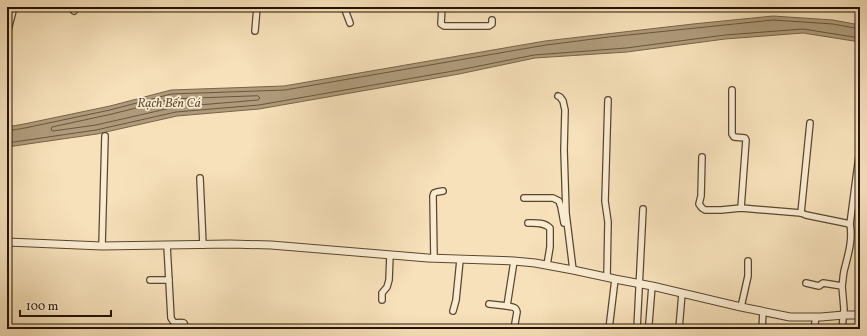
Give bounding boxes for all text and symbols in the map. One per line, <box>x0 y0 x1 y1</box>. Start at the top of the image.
water label: Rạch Bến Cá <box>137 95 201 113</box>
scale bar <box>20 292 111 318</box>
text: 100 m <box>26 299 59 315</box>

